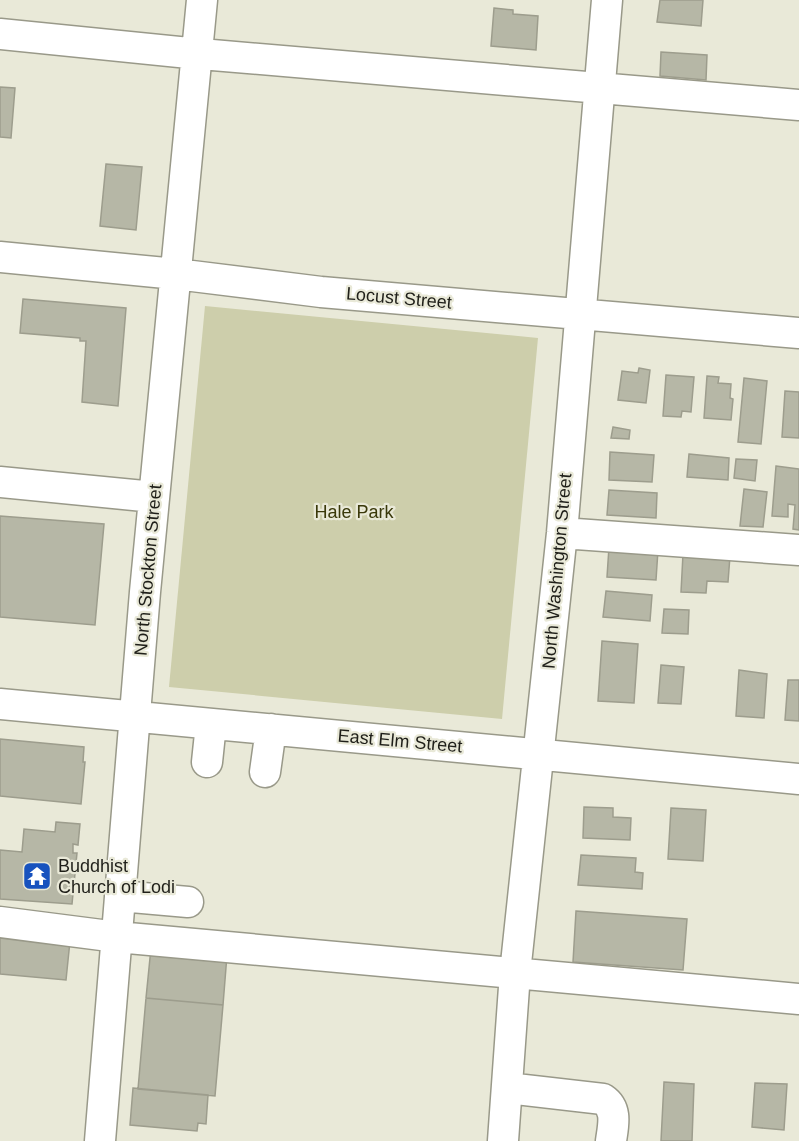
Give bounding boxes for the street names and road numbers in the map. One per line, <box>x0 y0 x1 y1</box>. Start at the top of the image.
street label: Locust Street <box>345 283 453 313</box>
street label: North Washington Street <box>538 472 576 670</box>
street label: North Stockton Street <box>131 483 165 657</box>
street label: East Elm Street <box>337 726 463 756</box>

